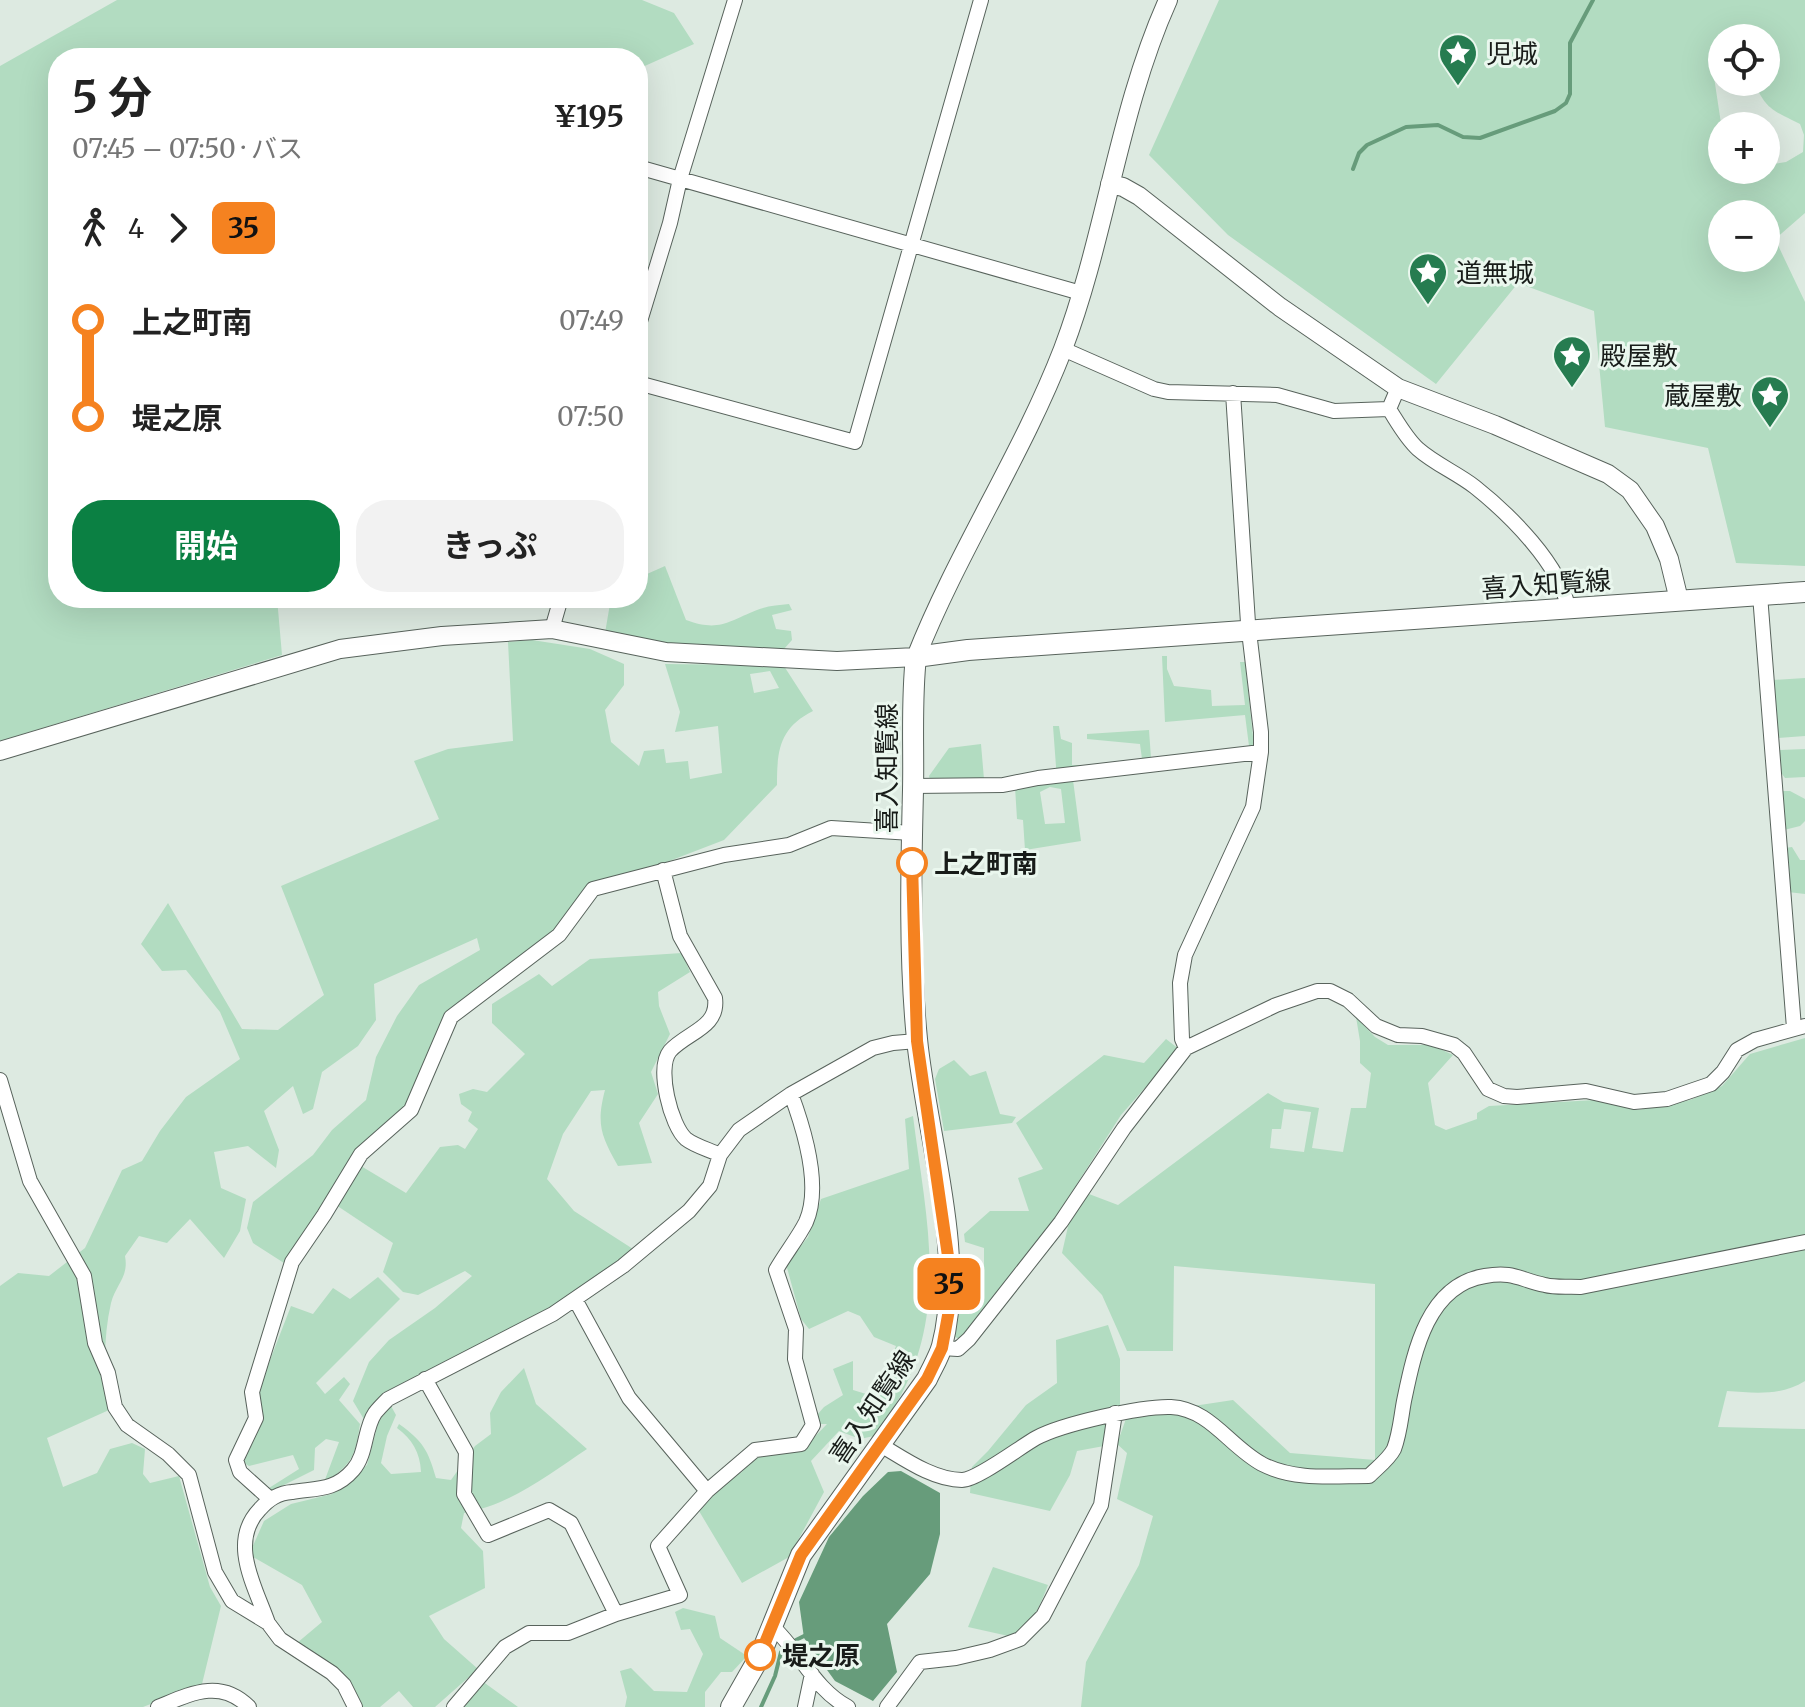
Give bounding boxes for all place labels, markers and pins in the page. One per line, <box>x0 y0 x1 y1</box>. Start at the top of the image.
place icon: 児城 <box>1437 32 1479 87</box>
place label: 児城 <box>1486 37 1538 70</box>
place icon: 道無城 <box>1407 251 1449 306</box>
place label: 道無城 <box>1456 256 1534 289</box>
place icon: 殿屋敷 <box>1551 334 1593 389</box>
place label: 殿屋敷 <box>1600 339 1678 372</box>
place icon: 蔵屋敷 <box>1749 374 1791 429</box>
place label: 蔵屋敷 <box>1664 379 1742 412</box>
place label: 上之町南 <box>934 847 1038 880</box>
marker: 上之町南 <box>897 848 927 878</box>
place label: 堤之原 <box>782 1639 860 1672</box>
marker: 堤之原 <box>745 1640 775 1670</box>

